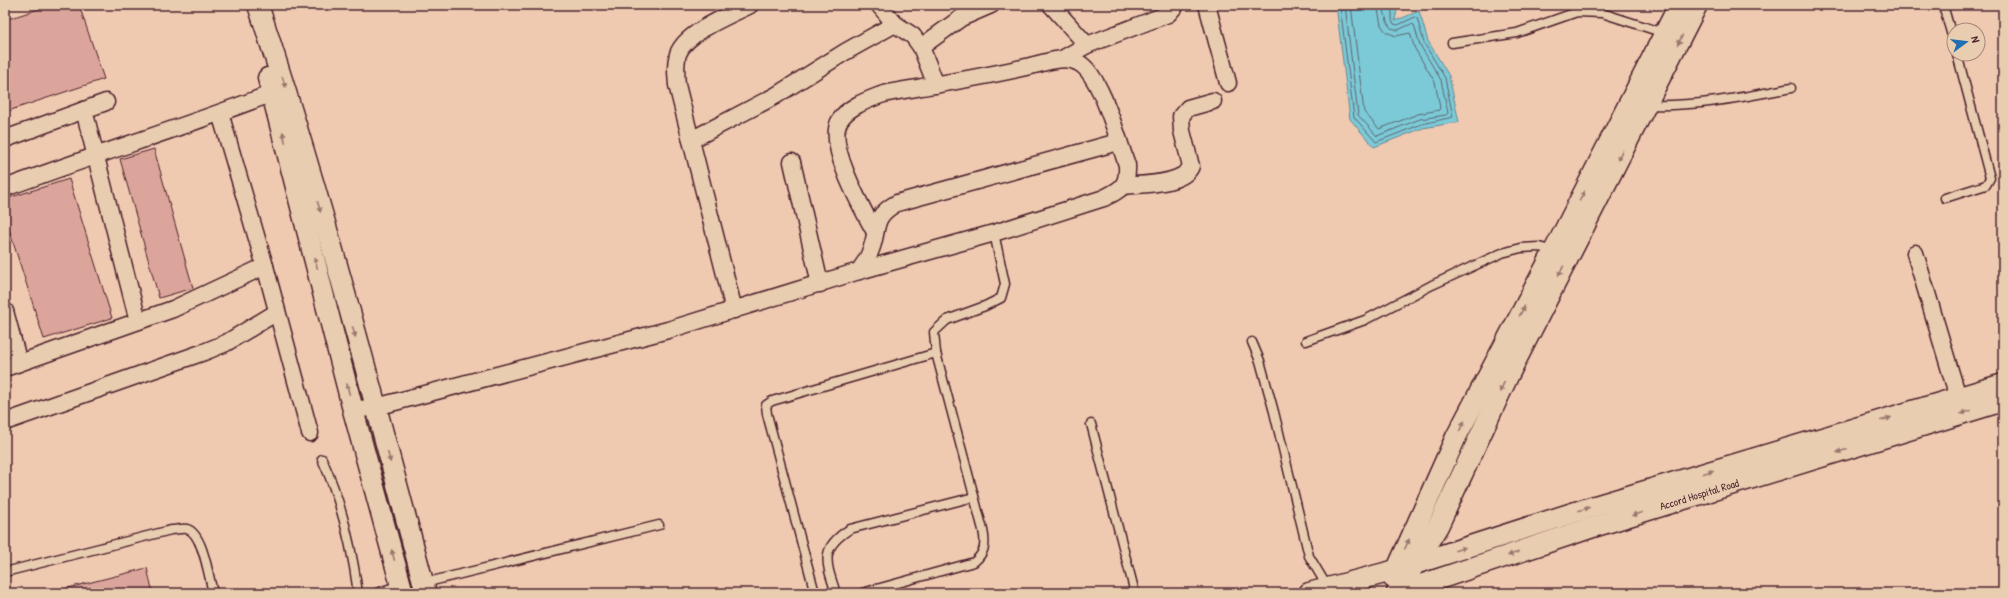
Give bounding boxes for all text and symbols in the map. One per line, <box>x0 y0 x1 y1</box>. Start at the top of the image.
north arrow <box>1946 22 1986 62</box>
one-way arrow <box>1676 34 1683 45</box>
text: N <box>1968 35 1983 44</box>
one-way arrow <box>281 76 287 88</box>
one-way arrow <box>281 131 287 143</box>
one-way arrow <box>1617 150 1624 161</box>
one-way arrow <box>1579 190 1585 201</box>
one-way arrow <box>316 201 322 213</box>
one-way arrow <box>313 257 319 269</box>
one-way arrow <box>1558 265 1564 277</box>
one-way arrow <box>1519 305 1526 317</box>
one-way arrow <box>352 326 358 338</box>
one-way arrow <box>1499 381 1505 393</box>
one-way arrow <box>345 383 351 395</box>
one-way arrow <box>1959 409 1971 415</box>
one-way arrow <box>1881 416 1893 422</box>
one-way arrow <box>1458 420 1465 432</box>
one-way arrow <box>1835 448 1847 454</box>
one-way arrow <box>386 452 392 464</box>
one-way arrow <box>1703 469 1715 475</box>
street label: Accord Hospital Road <box>1658 475 1741 513</box>
one-way arrow <box>1578 506 1590 512</box>
one-way arrow <box>1631 511 1643 517</box>
one-way arrow <box>1405 538 1411 550</box>
one-way arrow <box>1454 546 1466 552</box>
one-way arrow <box>390 549 396 561</box>
one-way arrow <box>1507 551 1519 557</box>

